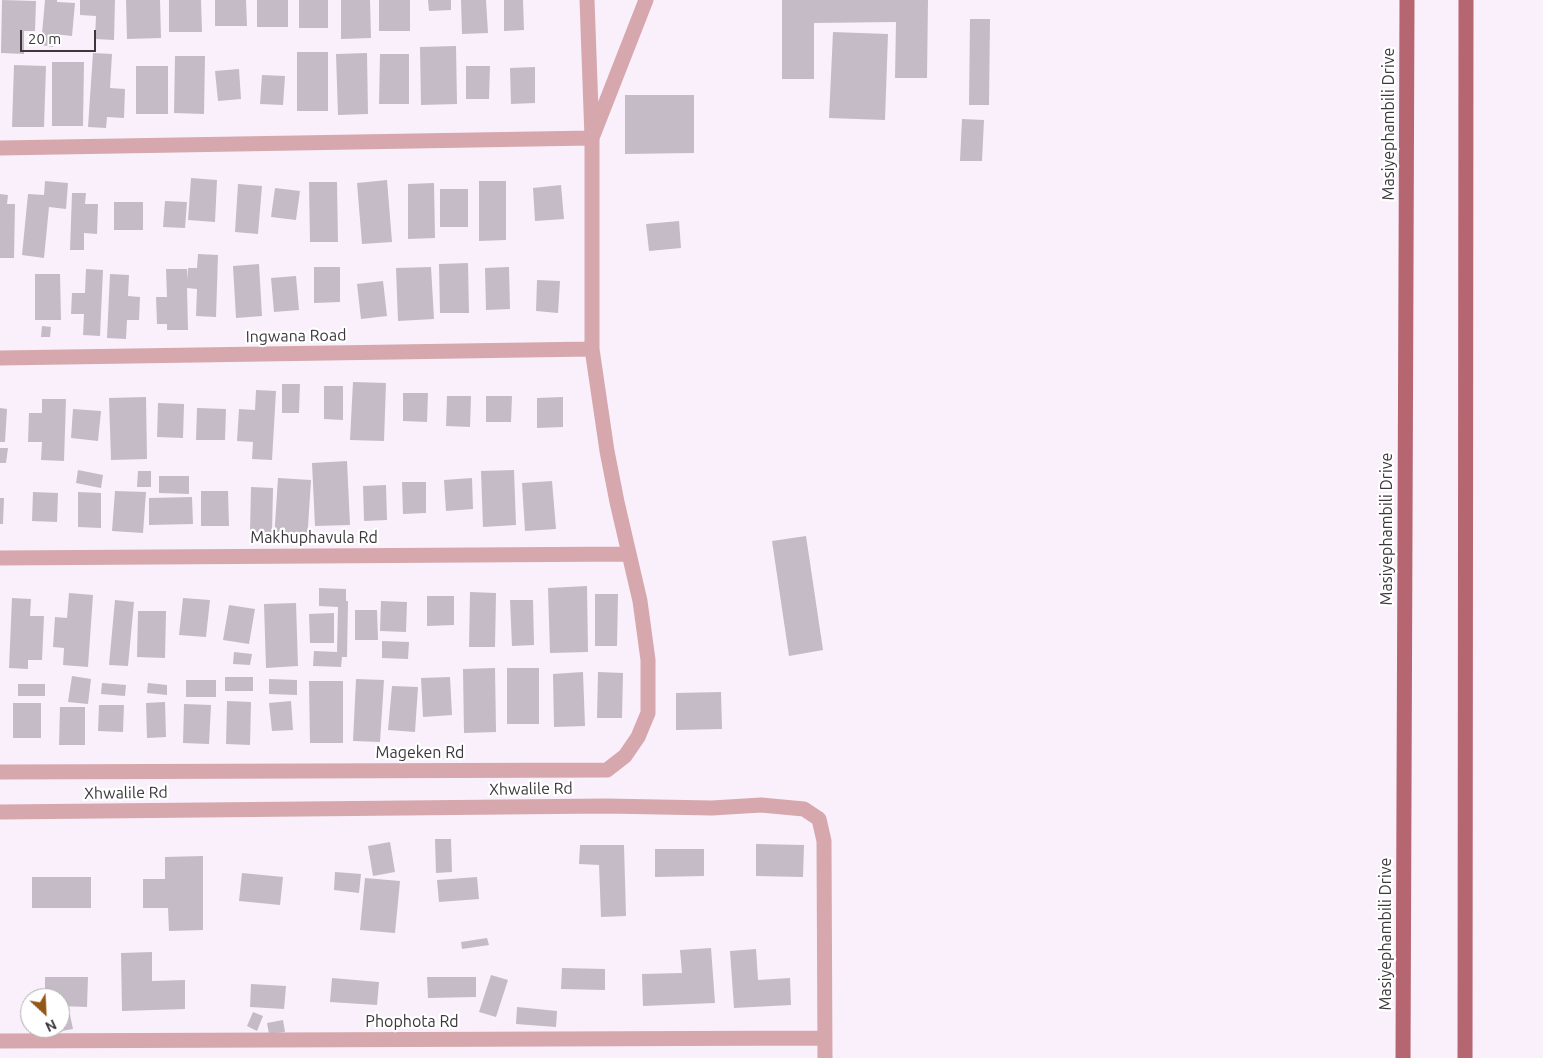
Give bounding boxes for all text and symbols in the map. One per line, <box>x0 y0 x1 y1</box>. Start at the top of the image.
scale bar <box>22 20 99 52</box>
text: 20 m <box>28 30 61 47</box>
street label: Masiyephambili Drive <box>1379 48 1399 200</box>
street label: Ingwana Road <box>245 326 347 346</box>
street label: Masiyephambili Drive <box>1377 453 1397 605</box>
street label: Makhuphavula Rd <box>250 528 378 548</box>
street label: Mageken Rd <box>376 743 464 763</box>
street label: Xhwalile Rd <box>489 779 573 799</box>
street label: Xhwalile Rd <box>84 783 168 803</box>
street label: Masiyephambili Drive <box>1376 858 1396 1010</box>
north arrow <box>20 988 70 1038</box>
street label: Phophota Rd <box>365 1012 459 1032</box>
text: N <box>43 1016 59 1035</box>

